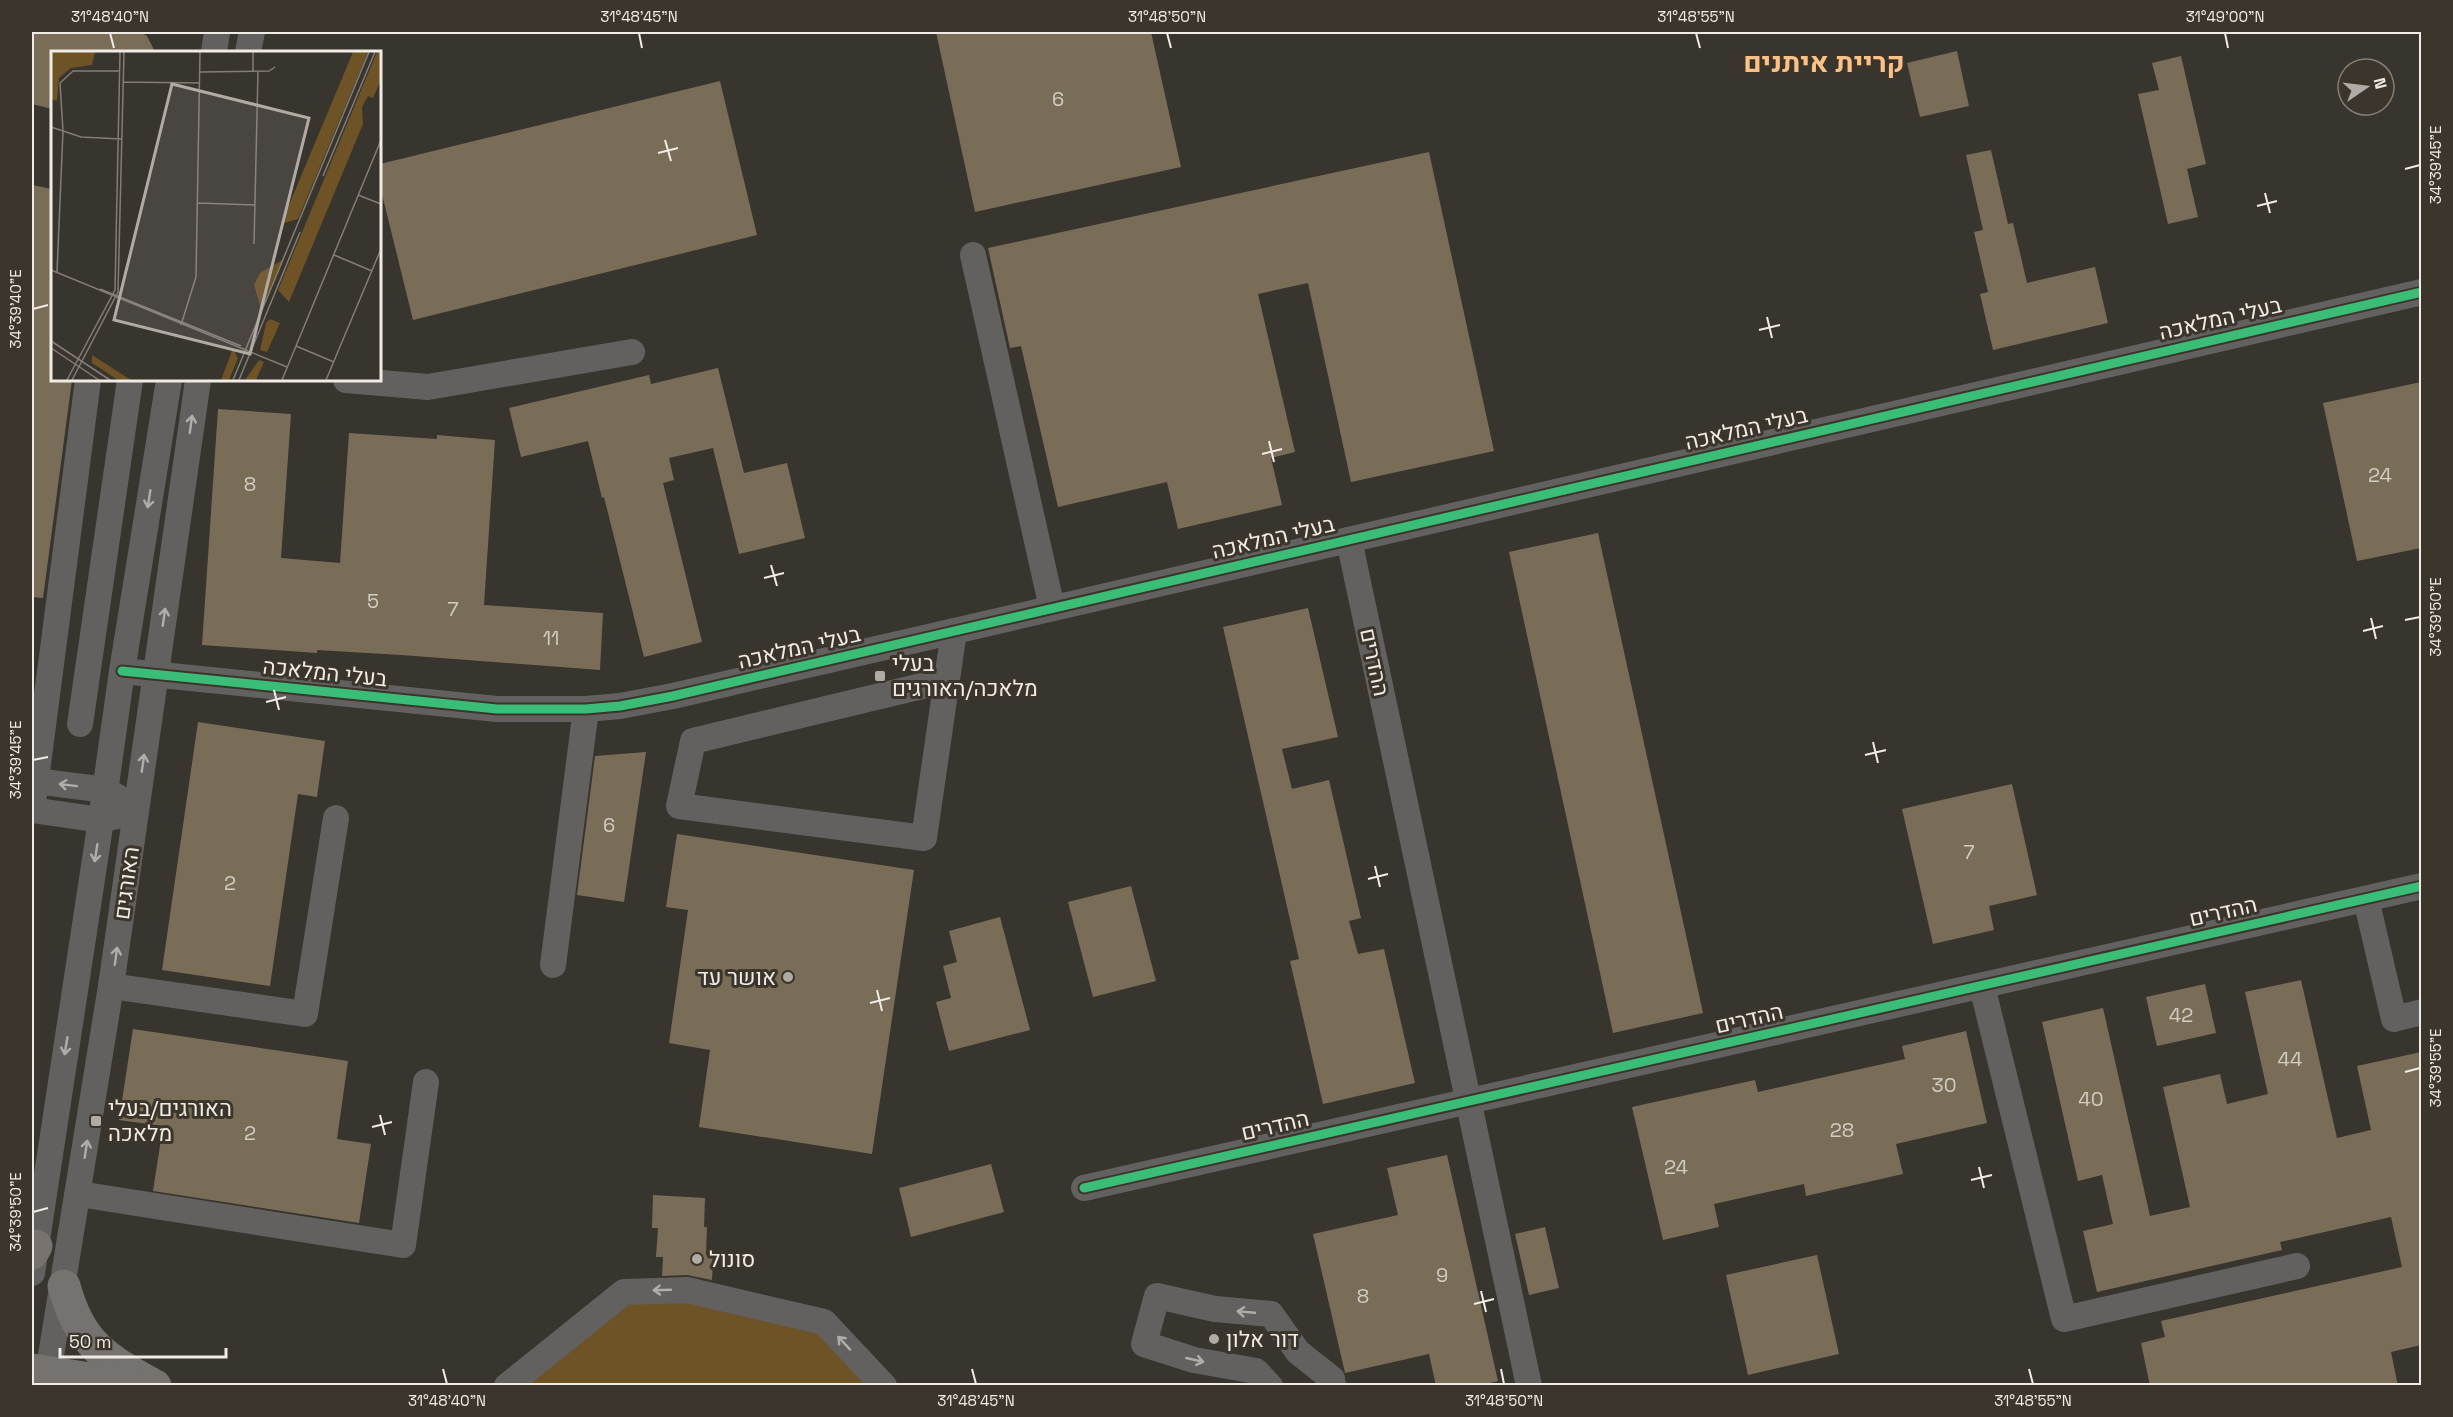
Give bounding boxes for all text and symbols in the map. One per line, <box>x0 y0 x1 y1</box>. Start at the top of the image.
text: 31°48'40"N <box>71 7 149 26</box>
text: 31°48'45"N <box>600 7 678 26</box>
text: 31°48'50"N <box>1128 7 1206 26</box>
text: 31°48'55"N <box>1657 7 1735 26</box>
text: 31°49'00"N <box>2186 7 2264 26</box>
district label: קריית איתנים <box>1743 44 1905 80</box>
inset map <box>51 51 381 381</box>
north arrow <box>2336 57 2396 117</box>
text: N <box>2369 76 2392 91</box>
house number: 6 <box>1052 86 1064 112</box>
text: 34°39'45"E <box>2426 126 2445 204</box>
text: 34°39'40"E <box>6 269 25 349</box>
street label: בעלי המלאכה <box>2156 290 2284 346</box>
street label: בעלי המלאכה <box>1682 400 1810 456</box>
one-way arrow <box>186 415 197 434</box>
house number: 24 <box>2368 462 2392 488</box>
house number: 8 <box>244 471 256 497</box>
one-way arrow <box>144 489 155 509</box>
street label: בעלי המלאכה <box>1209 509 1337 565</box>
text: 34°39'50"E <box>2426 577 2445 657</box>
house number: 5 <box>367 588 379 614</box>
house number: 7 <box>447 596 459 622</box>
one-way arrow <box>159 608 170 627</box>
street label: בעלי המלאכה <box>735 619 863 675</box>
house number: 11 <box>543 625 559 651</box>
street label: ההדרים <box>1354 625 1396 699</box>
place label: בעלי מלאכה/האורגים <box>892 649 1038 702</box>
street label: בעלי המלאכה <box>261 652 389 692</box>
marker: בעלי מלאכה/האורגים <box>873 669 887 683</box>
text: 34°39'45"E <box>6 721 25 799</box>
one-way arrow <box>138 754 149 774</box>
one-way arrow <box>58 780 78 791</box>
house number: 6 <box>603 812 615 838</box>
house number: 7 <box>1963 839 1975 865</box>
one-way arrow <box>91 843 102 863</box>
street label: האורגים <box>107 845 145 921</box>
house number: 2 <box>224 870 236 896</box>
street label: ההדרים <box>2186 890 2260 932</box>
one-way arrow <box>110 947 121 967</box>
place label: אושר עד <box>697 963 776 991</box>
marker: אושר עד <box>781 970 795 984</box>
street label: ההדרים <box>1712 997 1786 1039</box>
house number: 42 <box>2169 1002 2193 1028</box>
text: 34°39'55"E <box>2426 1029 2445 1107</box>
one-way arrow <box>61 1036 72 1055</box>
house number: 44 <box>2278 1046 2303 1072</box>
house number: 30 <box>1932 1072 1956 1098</box>
house number: 40 <box>2078 1086 2104 1112</box>
place label: האורגים/בעלי מלאכה <box>108 1094 232 1147</box>
street label: ההדרים <box>1238 1104 1312 1146</box>
marker: האורגים/בעלי מלאכה <box>89 1114 103 1128</box>
house number: 28 <box>1830 1117 1854 1143</box>
house number: 2 <box>244 1120 256 1146</box>
one-way arrow <box>80 1140 91 1160</box>
house number: 24 <box>1664 1154 1688 1180</box>
text: 34°39'50"E <box>6 1172 25 1252</box>
place label: סונול <box>709 1245 755 1273</box>
marker: סונול <box>690 1252 704 1266</box>
house number: 9 <box>1436 1262 1448 1288</box>
house number: 8 <box>1357 1283 1369 1309</box>
one-way arrow <box>652 1285 672 1296</box>
one-way arrow <box>1237 1306 1257 1317</box>
scale bar <box>60 1321 226 1359</box>
place label: דור אלון <box>1226 1325 1299 1353</box>
text: 50 m <box>69 1330 111 1353</box>
marker: דור אלון <box>1207 1332 1221 1346</box>
one-way arrow <box>837 1336 851 1351</box>
one-way arrow <box>1186 1354 1205 1366</box>
text: 31°48'40"N <box>408 1391 486 1410</box>
text: 31°48'45"N <box>937 1391 1015 1410</box>
text: 31°48'50"N <box>1465 1391 1543 1410</box>
text: 31°48'55"N <box>1994 1391 2072 1410</box>

